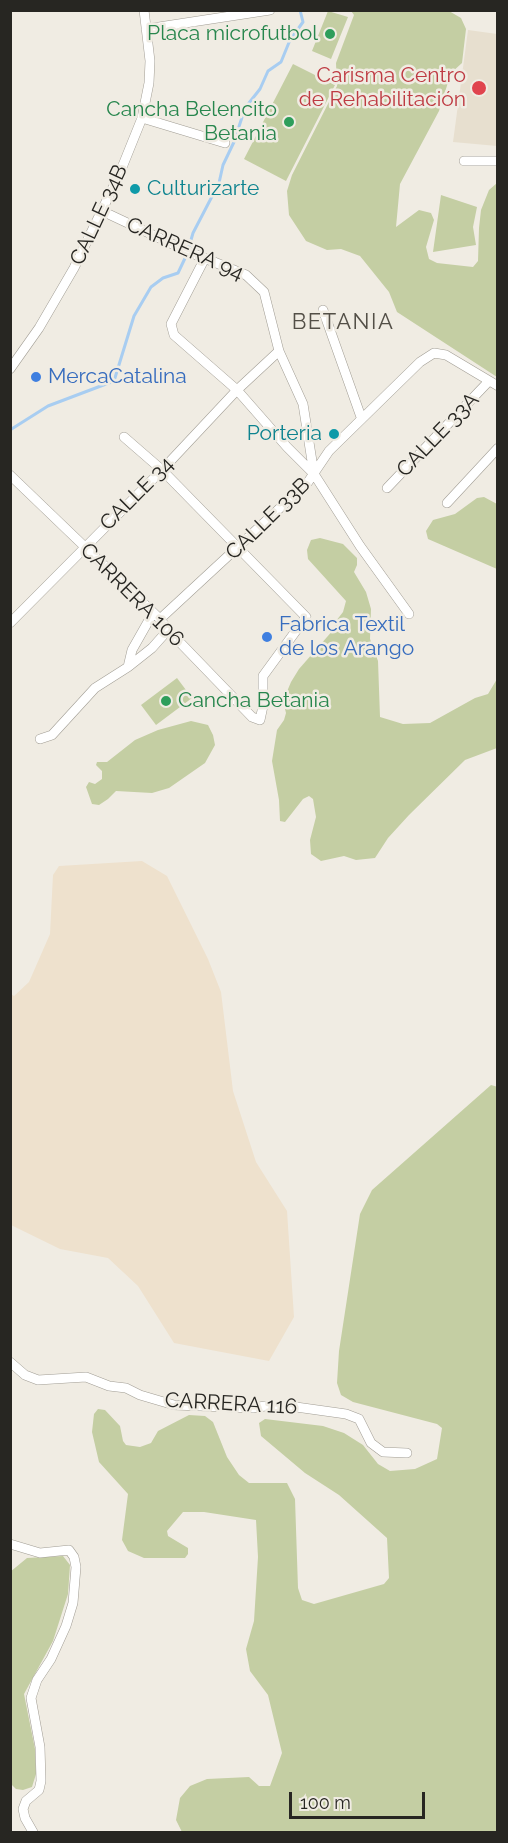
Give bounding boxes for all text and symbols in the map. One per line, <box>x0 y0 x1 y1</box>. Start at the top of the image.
place label: Placa microfutbol <box>147 21 318 47</box>
marker: Placa microfutbol <box>323 27 337 41</box>
place label: Carisma Centro de Rehabilitación <box>299 63 466 113</box>
marker: Carisma Centro de Rehabilitación <box>470 79 488 97</box>
place label: Cancha Belencito Betania <box>106 97 277 147</box>
marker: Cancha Belencito Betania <box>282 115 296 129</box>
street label: CALLE 34B <box>65 161 133 269</box>
place label: Culturizarte <box>147 176 259 202</box>
marker: Culturizarte <box>128 182 142 196</box>
street label: CARRERA 94 <box>123 212 247 286</box>
district label: BETANIA <box>292 309 394 335</box>
place label: MercaCatalina <box>48 364 187 390</box>
marker: MercaCatalina <box>29 370 43 384</box>
street label: CALLE 33A <box>392 388 484 482</box>
place label: Porteria <box>247 421 322 447</box>
marker: Porteria <box>327 427 341 441</box>
street label: CALLE 34 <box>95 452 179 536</box>
street label: CALLE 33B <box>221 473 315 565</box>
street label: CARRERA 106 <box>75 538 189 652</box>
place label: Fabrica Textil de los Arango <box>279 612 414 662</box>
marker: Fabrica Textil de los Arango <box>260 630 274 644</box>
place label: Cancha Betania <box>178 688 330 714</box>
marker: Cancha Betania <box>159 694 173 708</box>
street label: CARRERA 116 <box>164 1388 298 1420</box>
scale bar <box>292 1780 428 1818</box>
text: 100 m <box>300 1792 351 1813</box>

